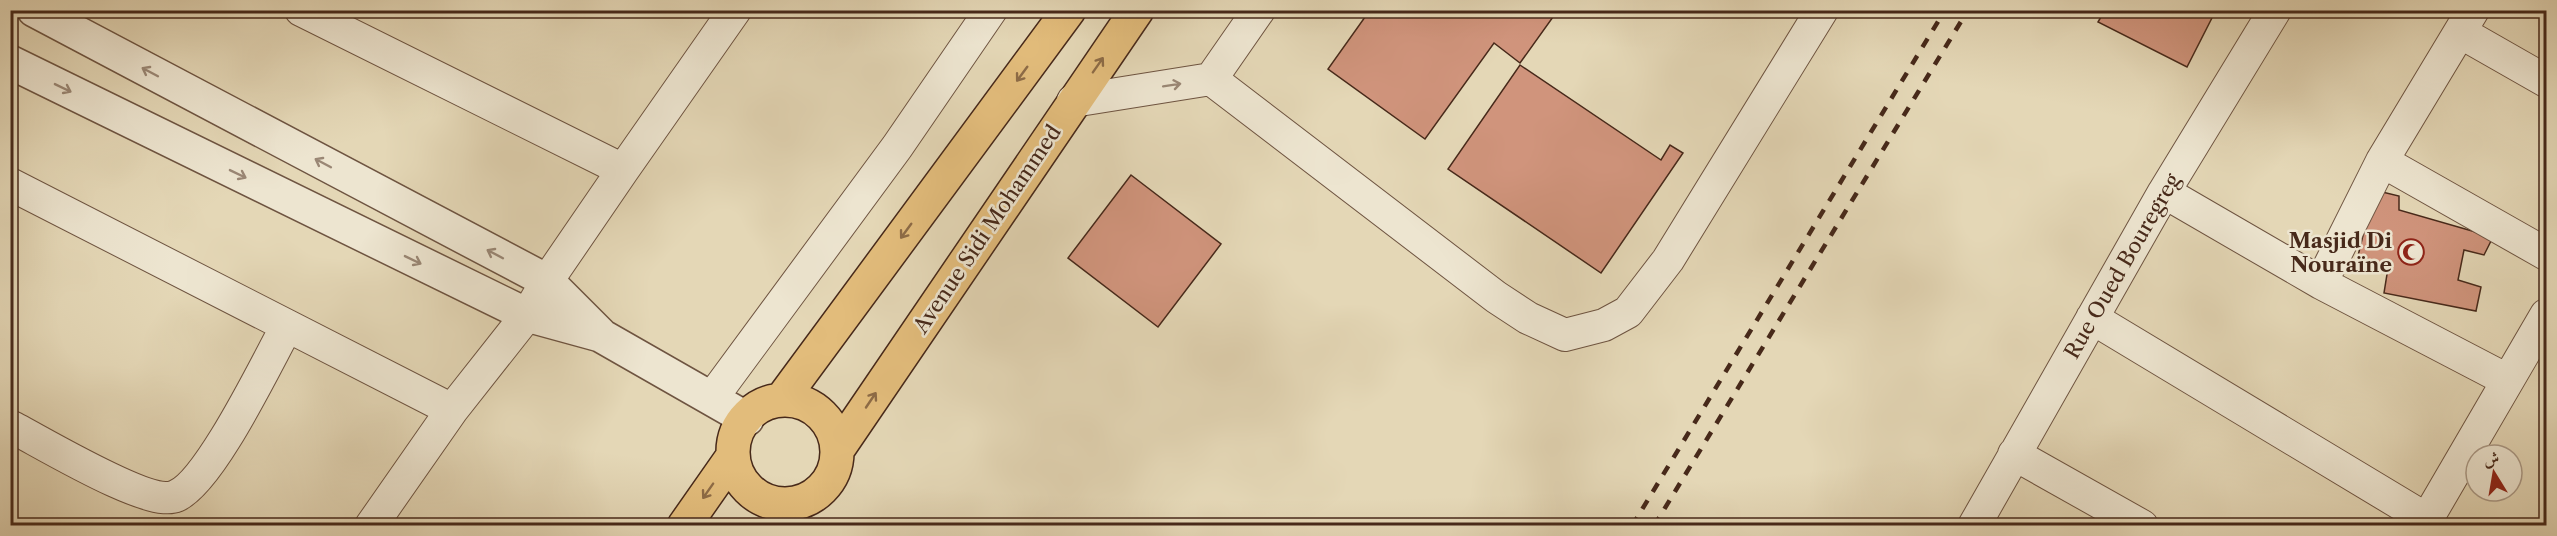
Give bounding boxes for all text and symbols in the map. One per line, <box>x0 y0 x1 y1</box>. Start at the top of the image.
one-way arrow <box>1092 57 1104 73</box>
one-way arrow <box>142 66 160 77</box>
one-way arrow <box>1015 66 1028 82</box>
one-way arrow <box>1162 80 1182 91</box>
one-way arrow <box>54 82 72 94</box>
street label: Avenue Sidi Mohammed <box>907 120 1066 339</box>
one-way arrow <box>315 157 332 169</box>
one-way arrow <box>229 168 247 180</box>
street label: Rue Oued Bouregreg <box>2059 168 2186 363</box>
one-way arrow <box>900 223 912 239</box>
place label: Masjid Di Nouraïne <box>2289 228 2393 277</box>
mosque icon: Masjid Di Nouraïne <box>2396 237 2426 267</box>
one-way arrow <box>487 248 505 259</box>
one-way arrow <box>404 254 422 266</box>
one-way arrow <box>865 392 877 409</box>
north arrow <box>2464 443 2524 503</box>
text: ش <box>2481 447 2501 470</box>
one-way arrow <box>702 482 714 498</box>

